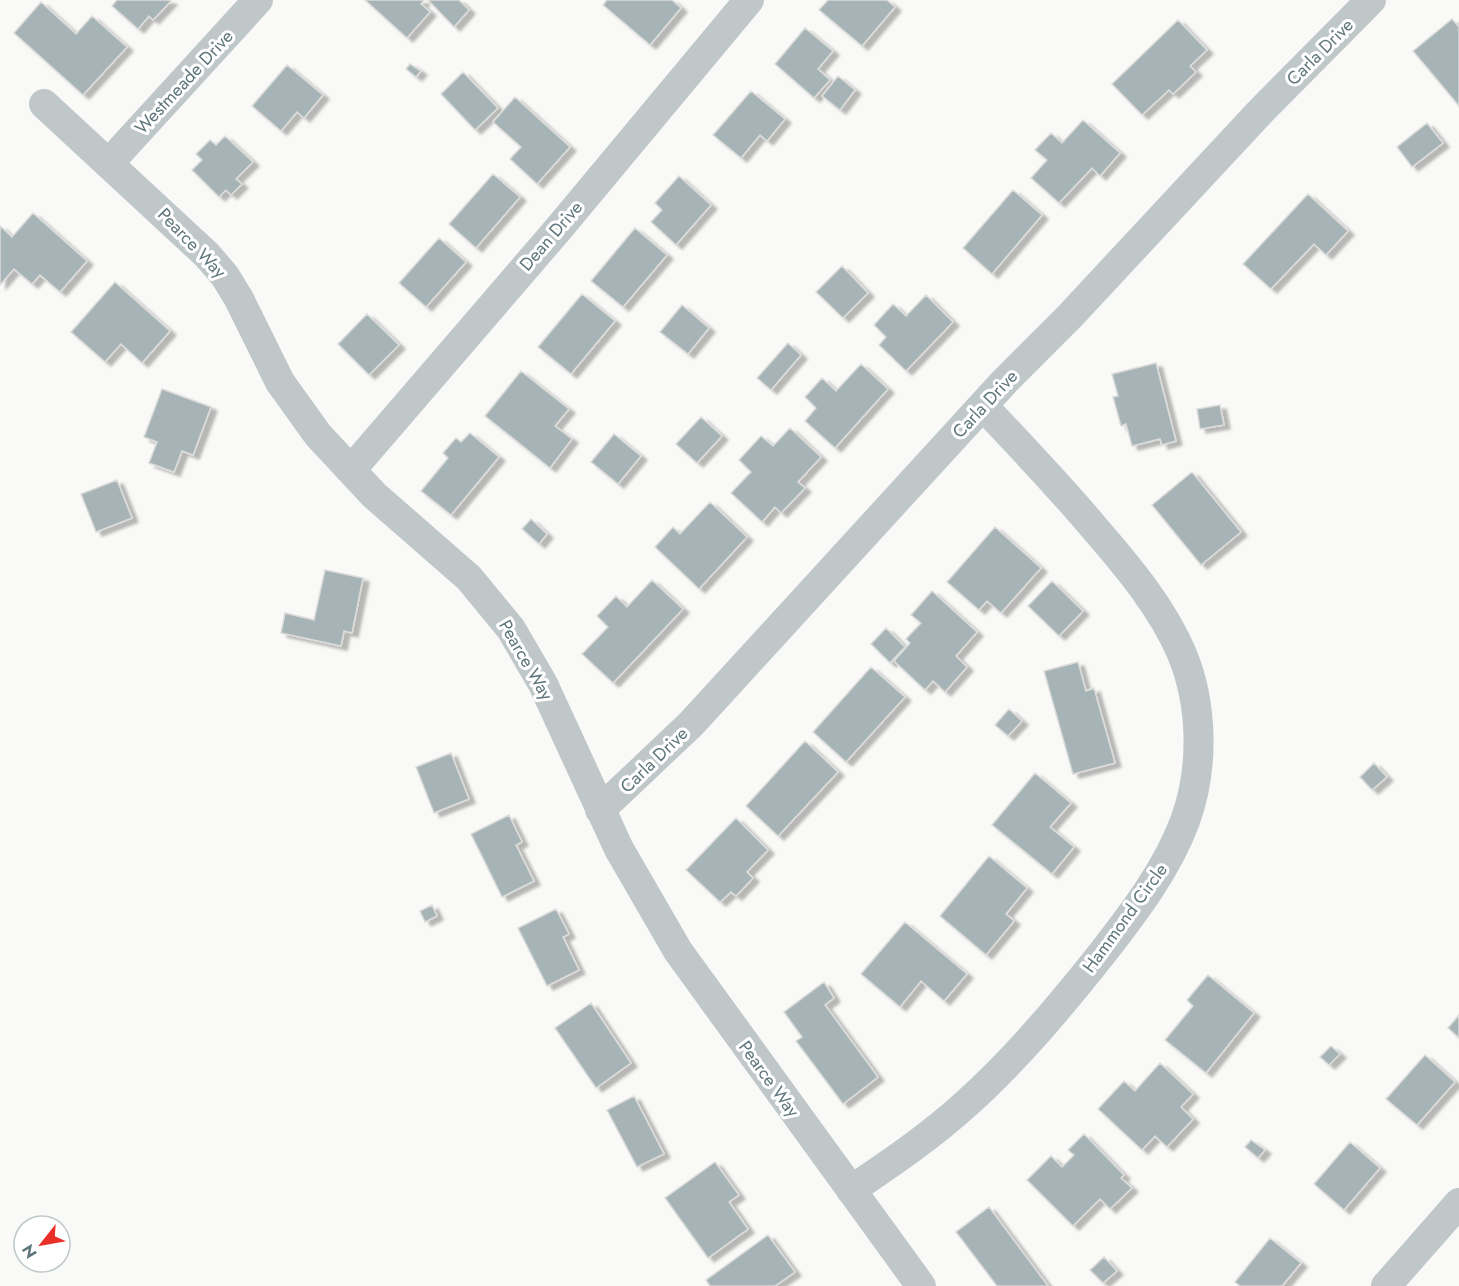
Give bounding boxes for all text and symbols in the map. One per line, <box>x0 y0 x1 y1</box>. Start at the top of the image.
street label: Carla Drive <box>1281 13 1359 91</box>
street label: Westmeade Drive <box>129 24 239 140</box>
street label: Dean Drive <box>513 195 589 277</box>
street label: Pearce Way <box>152 202 232 284</box>
street label: Carla Drive <box>946 364 1024 444</box>
street label: Pearce Way <box>493 615 560 705</box>
street label: Carla Drive <box>614 721 694 799</box>
street label: Hammond Circle <box>1076 858 1174 978</box>
street label: Pearce Way <box>732 1035 806 1123</box>
north arrow <box>12 1214 72 1274</box>
text: N <box>16 1240 43 1263</box>

